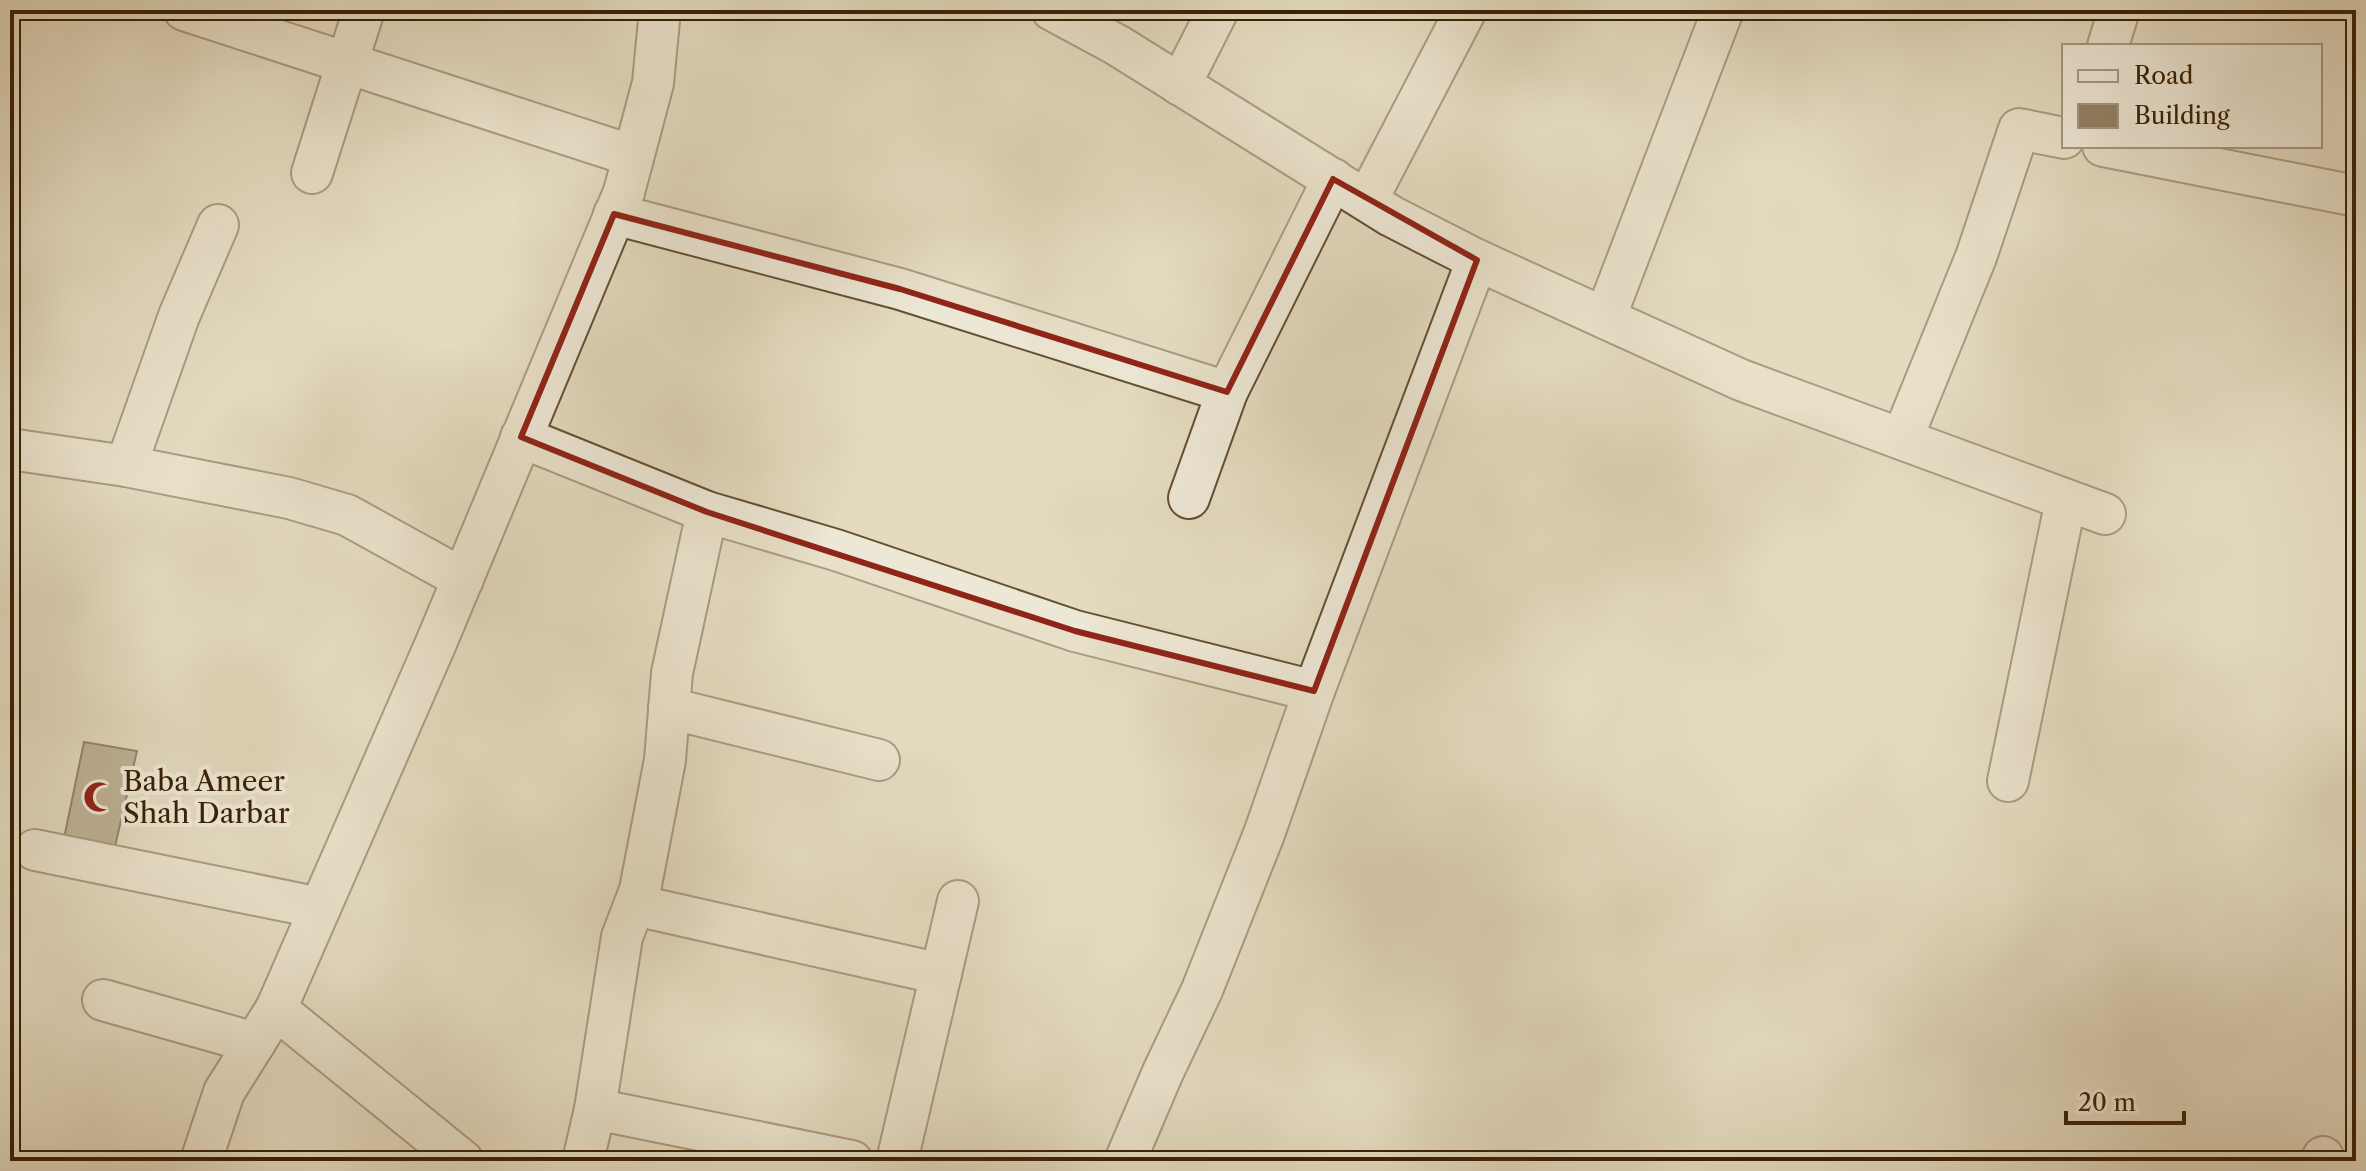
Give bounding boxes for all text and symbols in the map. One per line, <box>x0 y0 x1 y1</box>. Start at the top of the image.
legend <box>2062 44 2322 148</box>
text: Road <box>2134 61 2194 90</box>
text: Building <box>2134 101 2230 130</box>
place label: Baba Ameer Shah Darbar <box>123 764 290 830</box>
mosque icon: Baba Ameer Shah Darbar <box>82 780 116 814</box>
scale bar <box>2066 1075 2184 1125</box>
text: 20 m <box>2078 1088 2136 1117</box>

